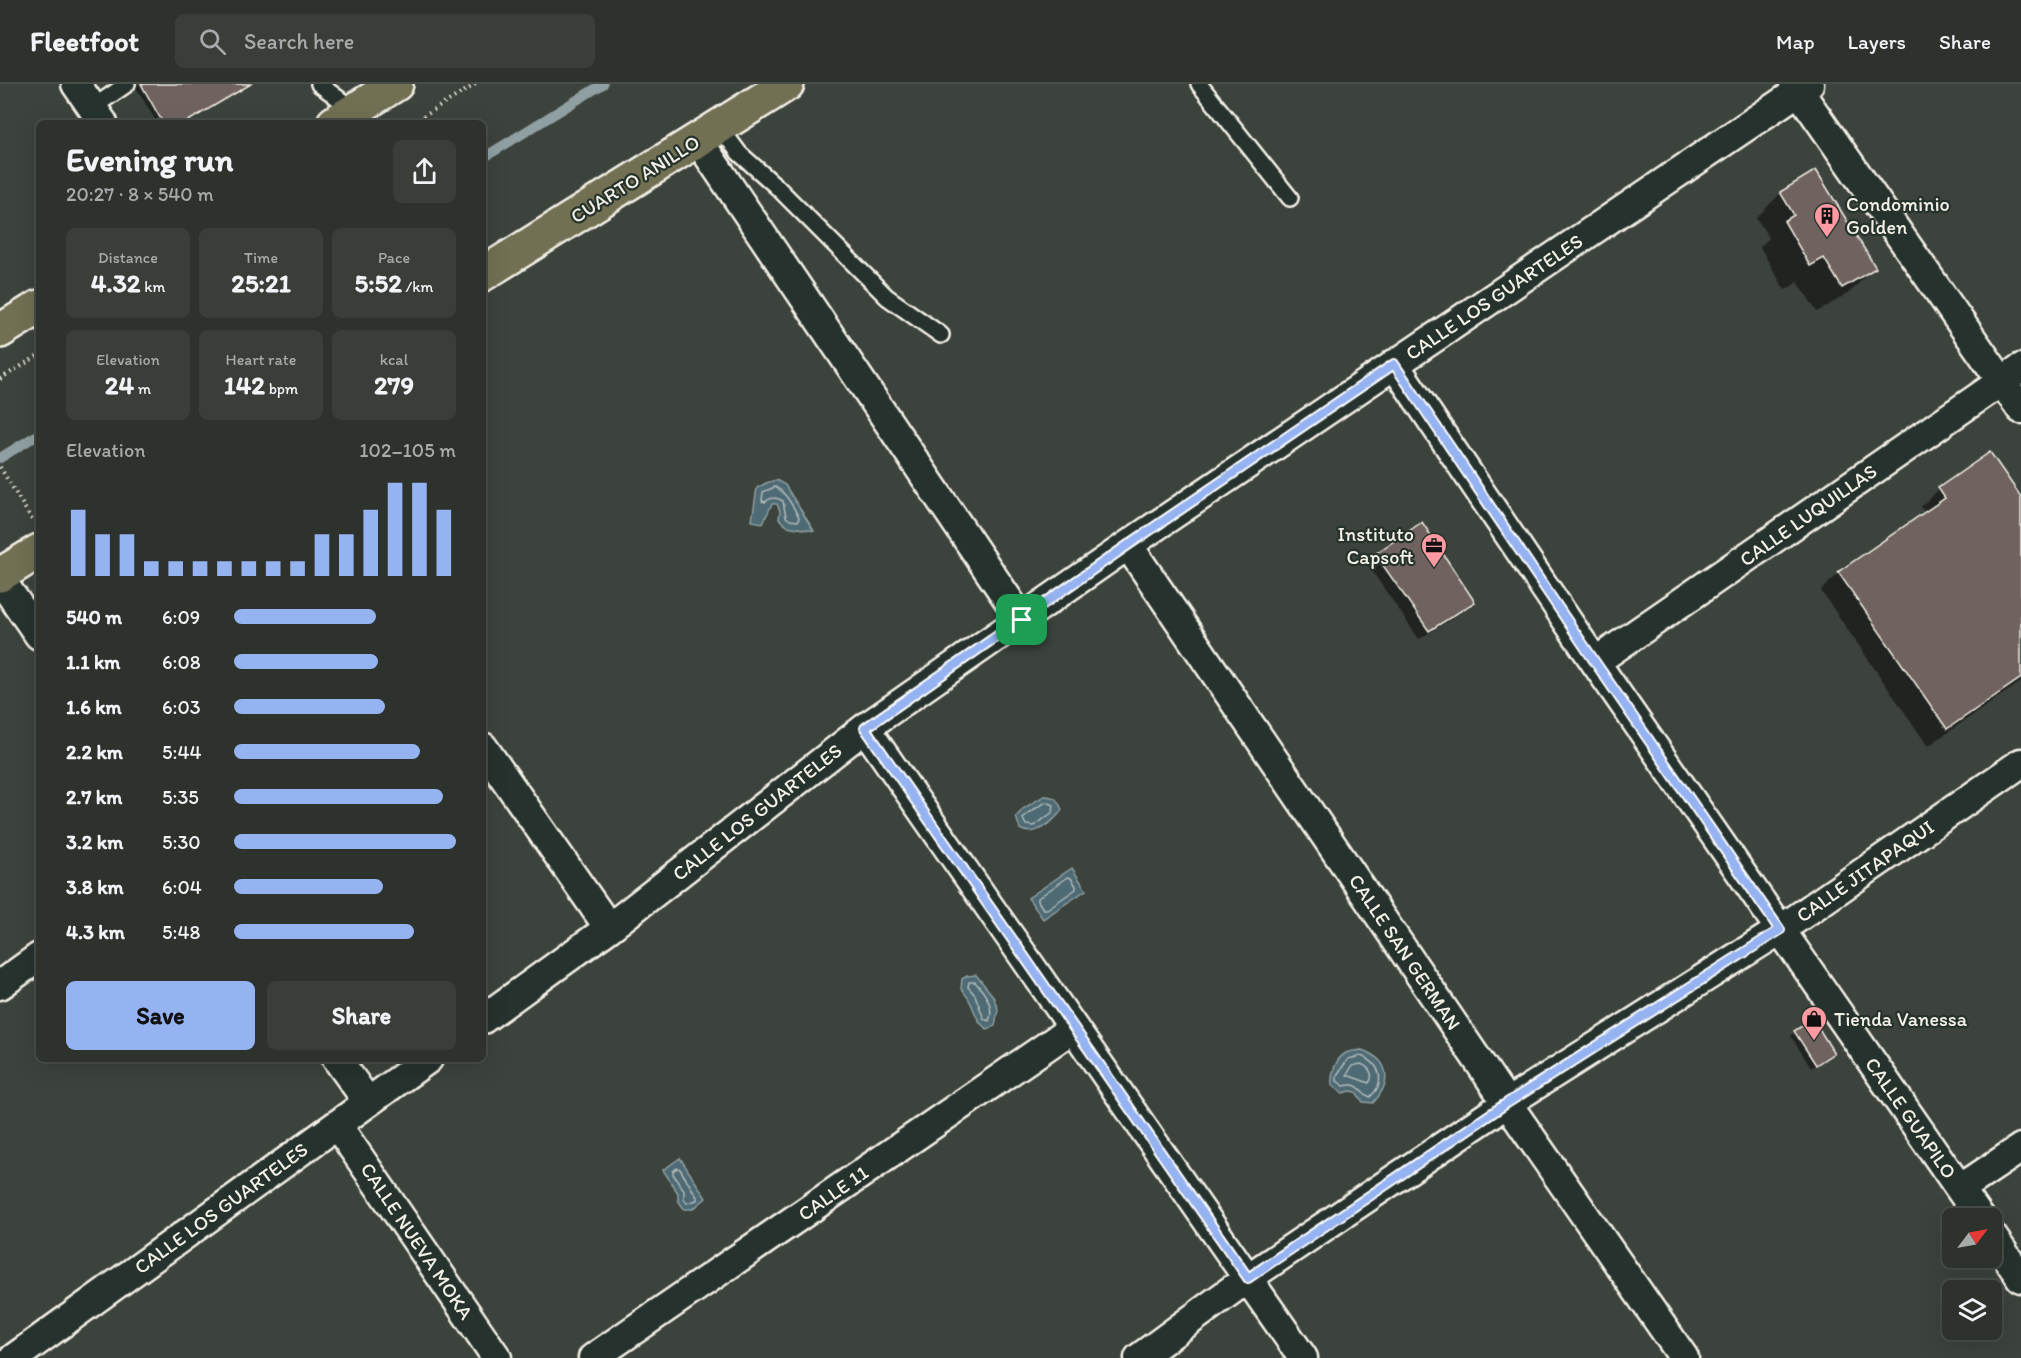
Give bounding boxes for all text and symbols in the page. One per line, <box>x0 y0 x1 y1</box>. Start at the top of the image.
search box <box>175 14 595 68</box>
text: Fleetfoot <box>30 24 139 58</box>
icon: search <box>196 25 229 58</box>
text: Search here <box>244 28 354 55</box>
text: Map <box>1776 29 1815 54</box>
text: Layers <box>1848 29 1906 54</box>
text: Share <box>1939 29 1991 54</box>
street label: CUARTO ANILLO <box>566 130 704 228</box>
text: Evening run <box>66 140 233 179</box>
button: share <box>393 140 456 203</box>
text: 20:27 · 8 × 540 m <box>66 182 214 206</box>
place label: Condominio Golden <box>1846 192 1950 239</box>
building icon: Condominio Golden <box>1812 201 1842 239</box>
street label: CALLE LOS GUARTELES <box>1401 229 1587 365</box>
text: Distance <box>98 248 158 267</box>
text: Time <box>244 248 278 267</box>
text: Pace <box>378 248 410 267</box>
text: 4.32 <box>91 267 141 299</box>
text: 25:21 <box>231 267 291 299</box>
text: 5:52 <box>355 267 402 299</box>
text: km <box>141 277 165 296</box>
text: /km <box>402 277 433 296</box>
text: Elevation <box>96 350 160 369</box>
text: Heart rate <box>226 350 296 369</box>
text: kcal <box>380 350 408 369</box>
text: 24 <box>105 369 134 401</box>
text: 142 <box>224 369 265 401</box>
text: 279 <box>374 369 414 401</box>
text: m <box>134 379 151 398</box>
text: bpm <box>265 379 298 398</box>
text: Elevation <box>66 438 145 462</box>
text: 102–105 m <box>359 438 456 462</box>
street label: CALLE LUQUILLAS <box>1735 459 1881 571</box>
place label: Instituto Capsoft <box>1338 522 1414 569</box>
office icon: Instituto Capsoft <box>1419 531 1449 569</box>
pin <box>996 594 1047 645</box>
icon: arrive <box>1005 603 1038 636</box>
text: 540 m <box>66 605 122 629</box>
text: 6:09 <box>162 605 200 629</box>
text: 1.1 km <box>66 650 120 674</box>
text: 6:08 <box>162 650 201 674</box>
text: 1.6 km <box>66 695 122 719</box>
text: 6:03 <box>162 695 201 719</box>
street label: CALLE LOS GUARTELES <box>667 738 847 886</box>
text: 2.2 km <box>66 740 123 764</box>
text: 5:44 <box>162 740 201 764</box>
text: 2.7 km <box>66 785 122 809</box>
text: 5:35 <box>162 785 199 809</box>
street label: CALLE JITAPAQUI <box>1792 815 1938 927</box>
text: 3.2 km <box>66 830 123 854</box>
text: 5:30 <box>162 830 201 854</box>
street label: CALLE SAN GERMAN <box>1344 869 1466 1035</box>
text: 3.8 km <box>66 875 124 899</box>
text: 6:04 <box>162 875 202 899</box>
text: 4.3 km <box>66 920 125 944</box>
text: 5:48 <box>162 920 200 944</box>
button: Save <box>66 981 255 1050</box>
button: Share <box>267 981 456 1050</box>
shop icon: Tienda Vanessa <box>1799 1004 1829 1042</box>
place label: Tienda Vanessa <box>1834 1007 1968 1031</box>
street label: CALLE GUAPILO <box>1860 1053 1962 1183</box>
street label: CALLE LOS GUARTELES <box>130 1137 312 1279</box>
street label: CALLE NUEVA MOKA <box>356 1158 479 1324</box>
street label: CALLE 11 <box>793 1160 873 1226</box>
north arrow <box>1942 1208 2002 1268</box>
map controls <box>1942 1208 2002 1340</box>
button: layers <box>1942 1280 2002 1340</box>

